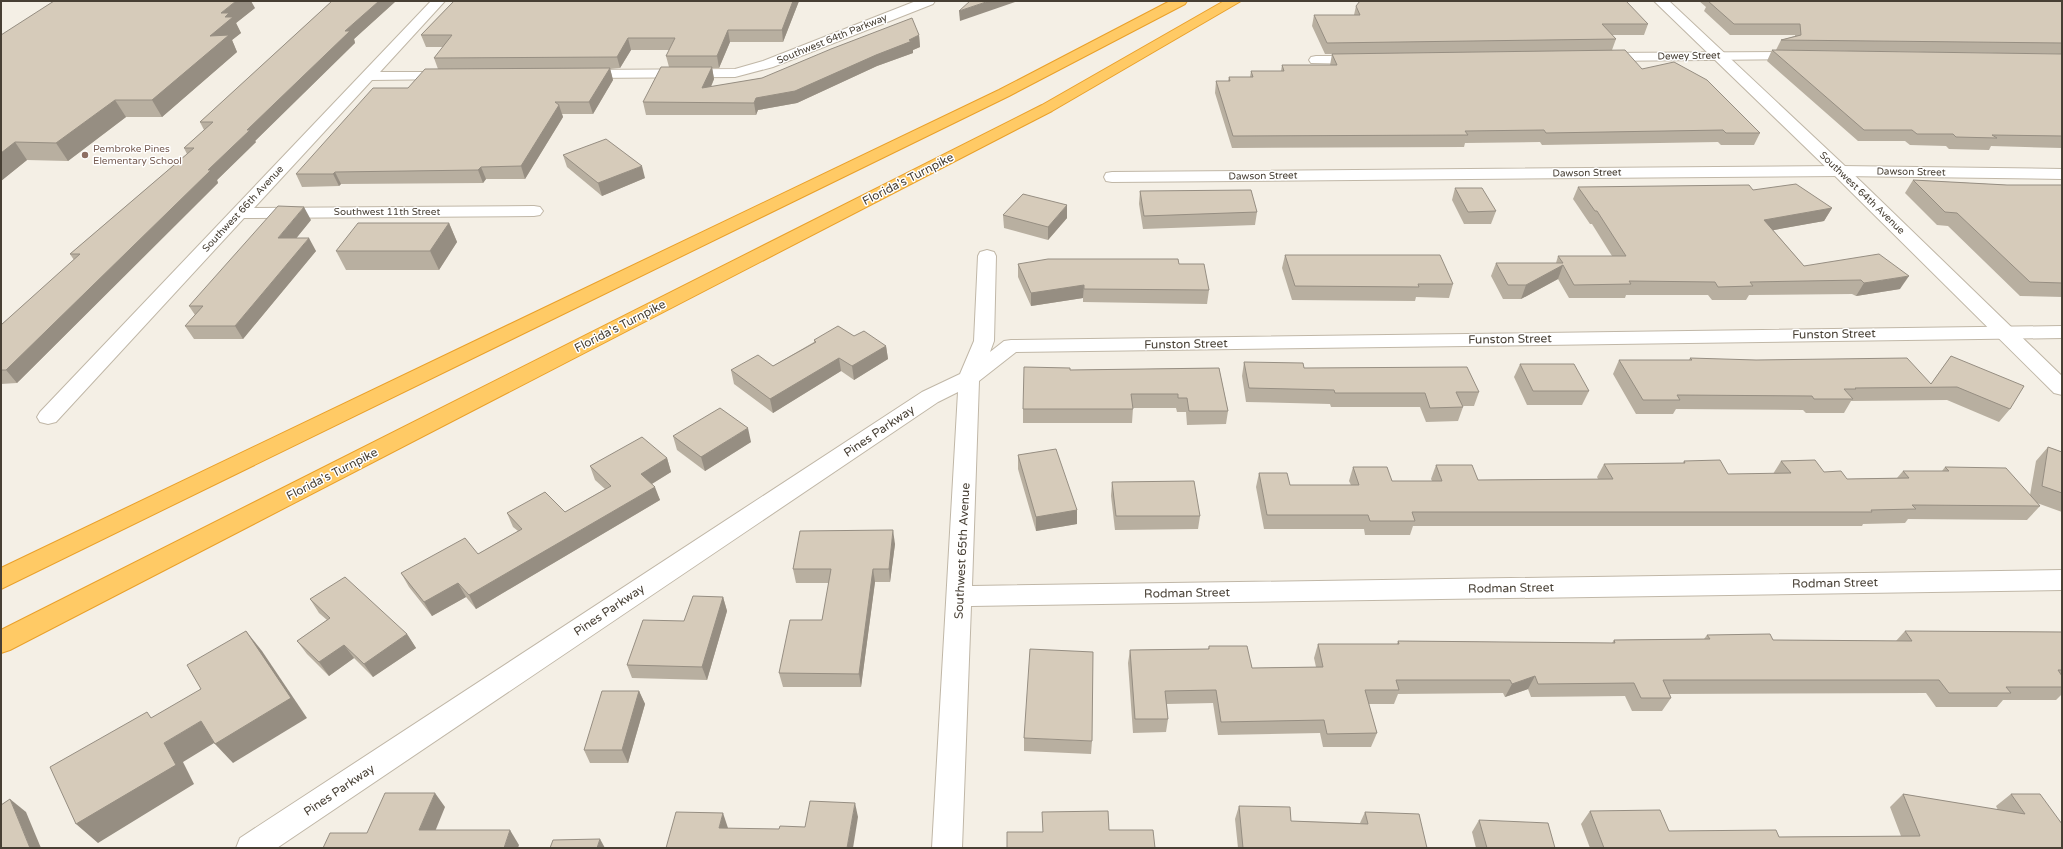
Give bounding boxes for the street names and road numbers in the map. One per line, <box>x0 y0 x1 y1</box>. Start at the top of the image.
street label: Southwest 64th Parkway <box>775 11 890 67</box>
street label: Dewey Street <box>1657 49 1721 63</box>
street label: Southwest 64th Avenue <box>1817 149 1907 237</box>
street label: Florida's Turnpike <box>860 150 956 208</box>
street label: Southwest 66th Avenue <box>200 163 286 255</box>
street label: Dawson Street <box>1876 165 1946 179</box>
street label: Dawson Street <box>1552 166 1622 180</box>
street label: Dawson Street <box>1228 169 1298 183</box>
street label: Southwest 11th Street <box>334 206 440 218</box>
street label: Florida's Turnpike <box>572 297 668 355</box>
street label: Funston Street <box>1792 326 1876 342</box>
street label: Funston Street <box>1468 331 1552 347</box>
street label: Funston Street <box>1144 336 1228 352</box>
street label: Pines Parkway <box>841 402 917 460</box>
street label: Florida's Turnpike <box>284 445 380 503</box>
street label: Southwest 65th Avenue <box>951 482 973 619</box>
street label: Rodman Street <box>1792 575 1878 591</box>
street label: Rodman Street <box>1468 580 1554 596</box>
street label: Pines Parkway <box>571 581 647 639</box>
street label: Rodman Street <box>1144 585 1230 601</box>
street label: Pines Parkway <box>301 761 377 819</box>

